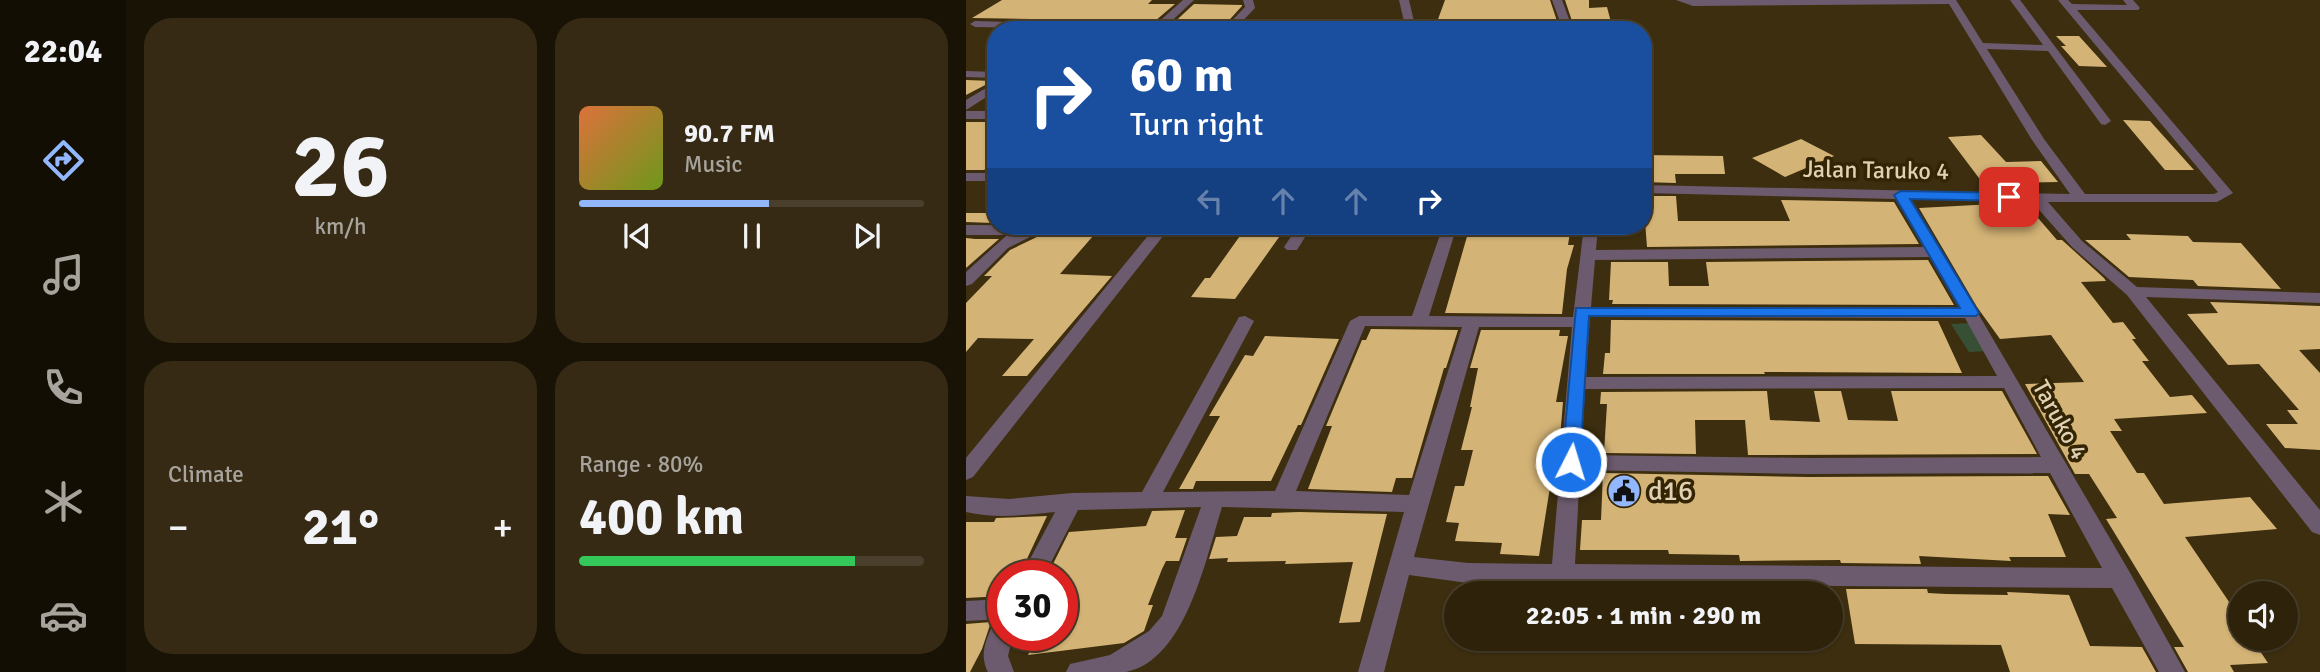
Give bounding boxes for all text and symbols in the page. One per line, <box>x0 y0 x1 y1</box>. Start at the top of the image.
text: 22:04 <box>24 32 102 71</box>
text: 60 m <box>1130 45 1233 105</box>
icon: right <box>1015 49 1106 140</box>
text: Turn right <box>1130 105 1263 144</box>
text: 26 <box>291 110 390 223</box>
text: 90.7 FM <box>684 118 775 150</box>
icon: directions <box>39 136 88 185</box>
text: Music <box>684 150 742 179</box>
street label: Jalan Taruko 4 <box>1803 154 1949 186</box>
pin <box>1979 167 2039 227</box>
icon: arrive <box>1990 178 2028 216</box>
icon: left <box>1191 182 1229 220</box>
icon: ahead <box>1264 182 1302 220</box>
icon: ahead <box>1337 182 1375 220</box>
icon: right <box>1410 182 1448 220</box>
text: km/h <box>314 212 367 241</box>
icon: previous <box>618 217 656 255</box>
icon: pause <box>733 217 771 255</box>
icon: next <box>848 217 886 255</box>
icon: music <box>39 250 88 299</box>
icon: phone <box>39 363 88 412</box>
street label: Taruko 4 <box>2026 375 2094 465</box>
position arrow <box>1534 425 1608 499</box>
text: Range · 80% <box>579 450 703 479</box>
text: Climate <box>168 460 244 489</box>
public building icon: d16 <box>1605 472 1643 510</box>
place label: d16 <box>1648 474 1693 508</box>
icon: climate <box>39 477 88 526</box>
text: 400 km <box>579 485 744 549</box>
text: 21° <box>302 495 379 559</box>
text: − <box>168 504 189 551</box>
text: + <box>492 504 513 551</box>
speed limit sign: 30 <box>987 560 1078 651</box>
map controls <box>2228 581 2298 651</box>
button: sound <box>2228 581 2298 651</box>
icon: car <box>39 591 88 640</box>
text: 22:05 · 1 min · 290 m <box>1526 600 1761 632</box>

